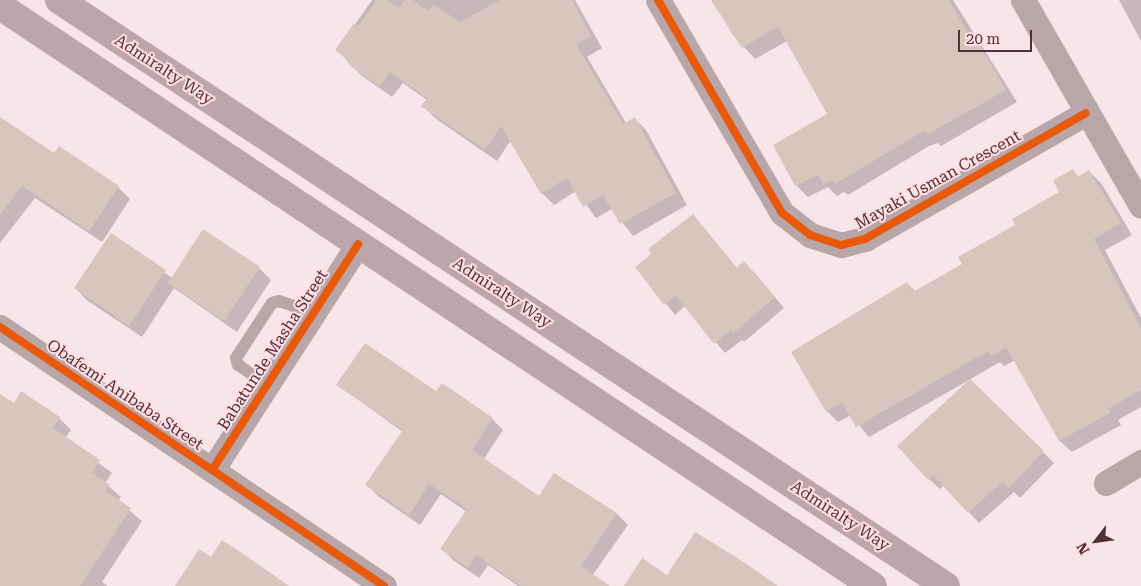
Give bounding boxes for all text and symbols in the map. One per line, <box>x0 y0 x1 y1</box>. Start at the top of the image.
scale bar <box>961 20 1035 52</box>
text: 20 m <box>966 30 1000 48</box>
street label: Admiralty Way <box>111 31 217 109</box>
street label: Mayaki Usman Crescent <box>852 126 1024 234</box>
street label: Admiralty Way <box>449 254 555 332</box>
street label: Babatunde Masha Street <box>214 266 332 434</box>
street label: Obafemi Anibaba Street <box>43 335 207 455</box>
street label: Admiralty Way <box>787 477 893 555</box>
north arrow <box>1071 516 1121 566</box>
text: N <box>1073 540 1093 557</box>

